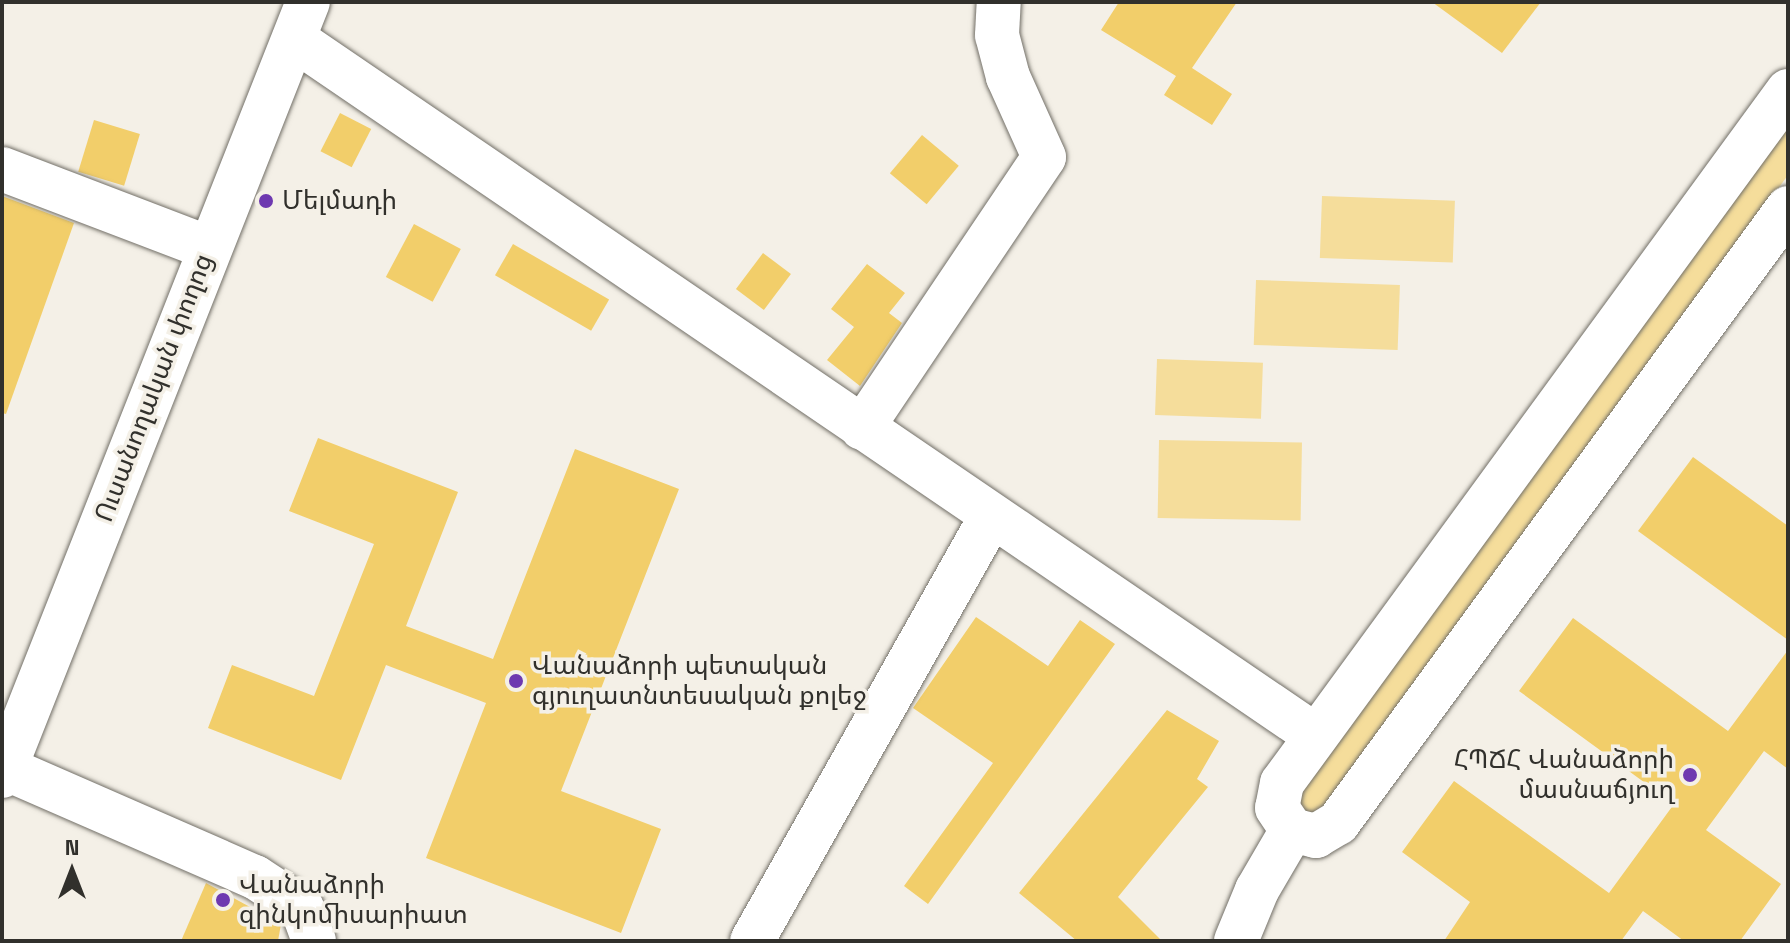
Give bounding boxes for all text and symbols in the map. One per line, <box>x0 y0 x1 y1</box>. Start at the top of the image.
place label: Մելմադի <box>282 185 397 217</box>
marker: Մելմադի <box>257 192 275 210</box>
street label: Ուսանողական փողոց <box>88 250 220 526</box>
place label: Վանաձորի պետական գյուղատնտեսական քոլեջ <box>532 650 866 712</box>
marker: Վանաձորի պետական գյուղատնտեսական քոլեջ <box>507 672 525 690</box>
place label: ՀՊՃՀ Վանաձորի մասնաճյուղ <box>1454 744 1674 806</box>
marker: ՀՊՃՀ Վանաձորի մասնաճյուղ <box>1681 766 1699 784</box>
north arrow <box>32 831 112 911</box>
text: N <box>65 833 79 861</box>
place label: Վանաձորի զինկոմիսարիատ <box>239 869 468 930</box>
marker: Վանաձորի զինկոմիսարիատ <box>214 891 232 909</box>

